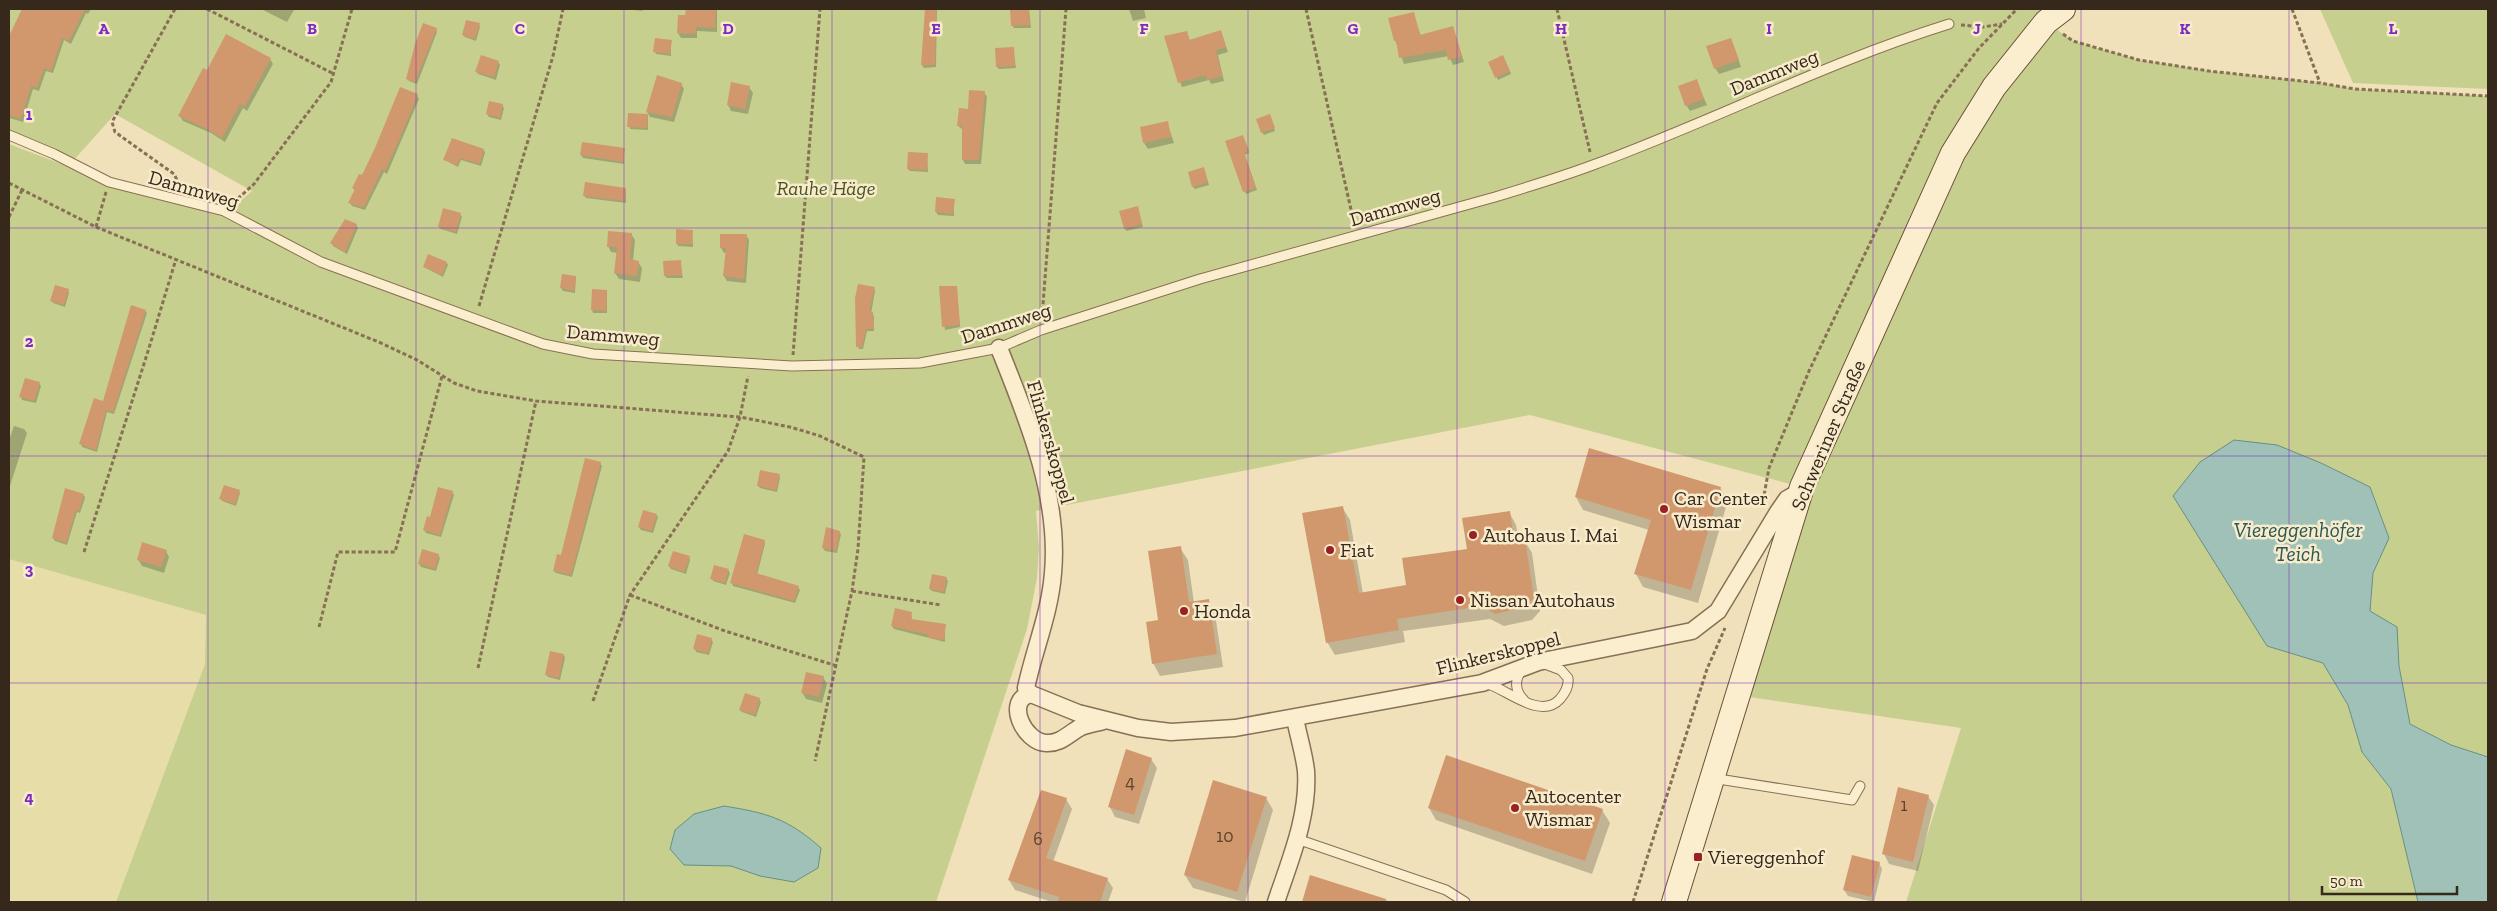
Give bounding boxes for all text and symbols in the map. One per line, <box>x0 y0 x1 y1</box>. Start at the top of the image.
text: A <box>99 19 110 38</box>
text: B <box>307 19 317 38</box>
text: C <box>515 19 525 38</box>
text: D <box>722 19 734 38</box>
text: E <box>931 19 941 38</box>
text: F <box>1139 19 1149 38</box>
text: G <box>1348 19 1359 38</box>
text: H <box>1555 19 1567 38</box>
text: I <box>1766 19 1772 38</box>
text: J <box>1973 19 1981 38</box>
text: K <box>2180 19 2191 38</box>
text: L <box>2389 19 2398 38</box>
street label: Dammweg <box>1726 43 1822 101</box>
text: 1 <box>26 105 33 124</box>
street label: Dammweg <box>146 165 242 213</box>
park label: Rauhe Häge <box>777 176 875 200</box>
street label: Dammweg <box>1347 183 1443 231</box>
street label: Dammweg <box>958 297 1054 349</box>
street label: Dammweg <box>565 319 661 351</box>
text: 2 <box>25 332 34 351</box>
street label: Schweriner Straße <box>1785 356 1871 514</box>
street label: Flinkerskoppel <box>1022 378 1080 506</box>
place label: Car Center Wismar <box>1674 486 1768 533</box>
marker: Car Center Wismar <box>1658 503 1670 515</box>
water label: Viereggenhöfer Teich <box>2234 517 2363 566</box>
place label: Autohaus I. Mai <box>1483 523 1618 547</box>
marker: Autohaus I. Mai <box>1467 529 1479 541</box>
place label: Fiat <box>1340 538 1374 562</box>
marker: Fiat <box>1324 544 1336 556</box>
text: 3 <box>25 560 34 579</box>
place label: Nissan Autohaus <box>1470 588 1615 612</box>
marker: Nissan Autohaus <box>1454 594 1466 606</box>
place label: Honda <box>1194 599 1251 623</box>
marker: Honda <box>1178 605 1190 617</box>
street label: Flinkerskoppel <box>1433 626 1563 680</box>
house number: 4 <box>1125 771 1135 793</box>
place label: Autocenter Wismar <box>1525 784 1622 831</box>
text: 4 <box>24 788 34 807</box>
house number: 1 <box>1901 794 1908 816</box>
marker: Autocenter Wismar <box>1509 802 1521 814</box>
house number: 10 <box>1216 825 1234 847</box>
house number: 6 <box>1033 828 1043 850</box>
place label: Viereggenhof <box>1707 845 1826 869</box>
marker: Viereggenhof <box>1692 851 1704 863</box>
scale bar <box>2322 864 2457 896</box>
text: 50 m <box>2330 872 2363 890</box>

